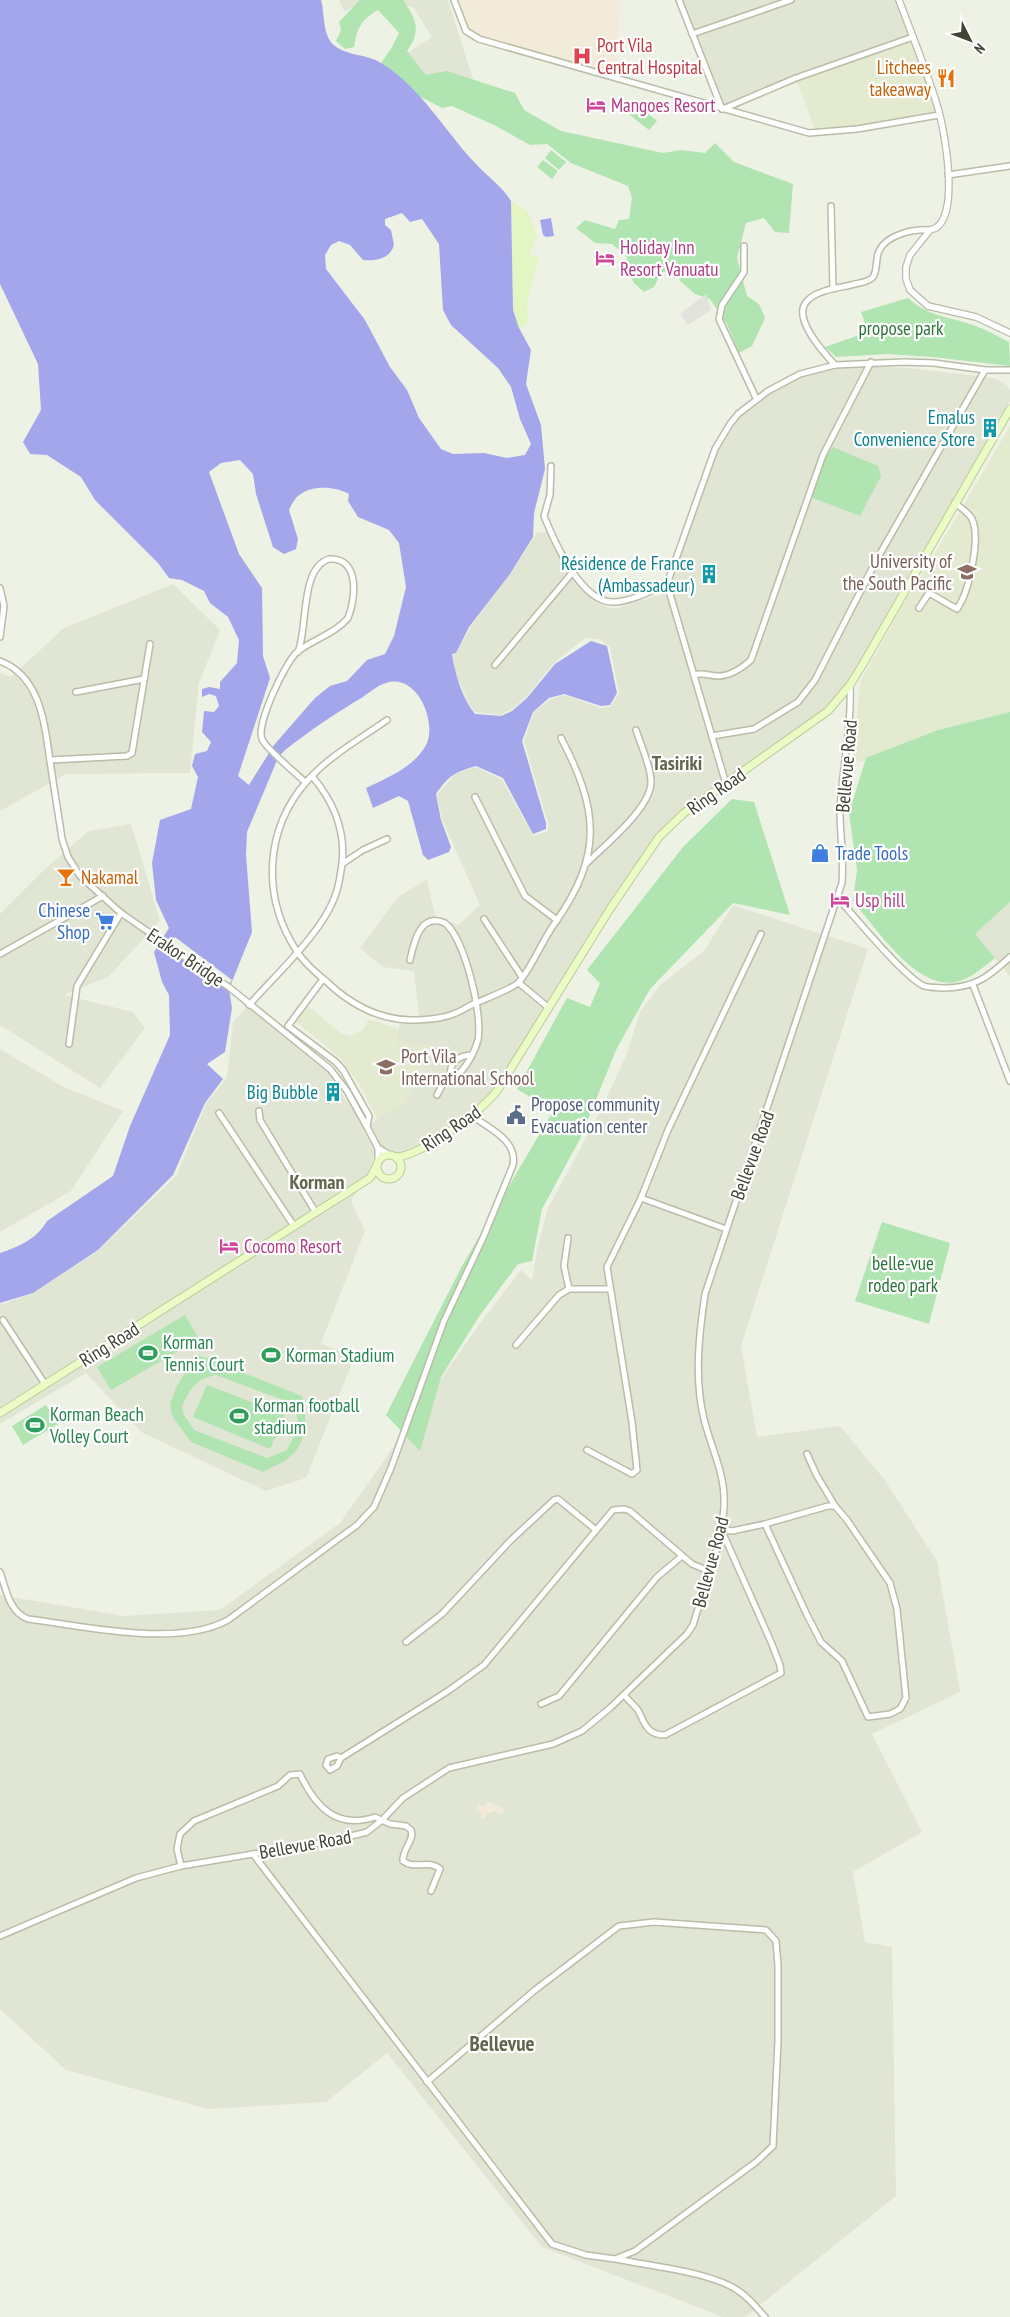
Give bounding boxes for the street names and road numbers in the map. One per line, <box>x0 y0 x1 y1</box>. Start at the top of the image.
street label: Bellevue Road <box>830 719 862 813</box>
street label: Ring Road <box>682 762 750 820</box>
street label: Erakor Bridge <box>143 922 229 992</box>
street label: Ring Road <box>417 1100 485 1156</box>
street label: Bellevue Road <box>725 1107 779 1203</box>
street label: Ring Road <box>75 1316 143 1372</box>
street label: Bellevue Road <box>686 1514 734 1610</box>
street label: Bellevue Road <box>257 1824 353 1864</box>

